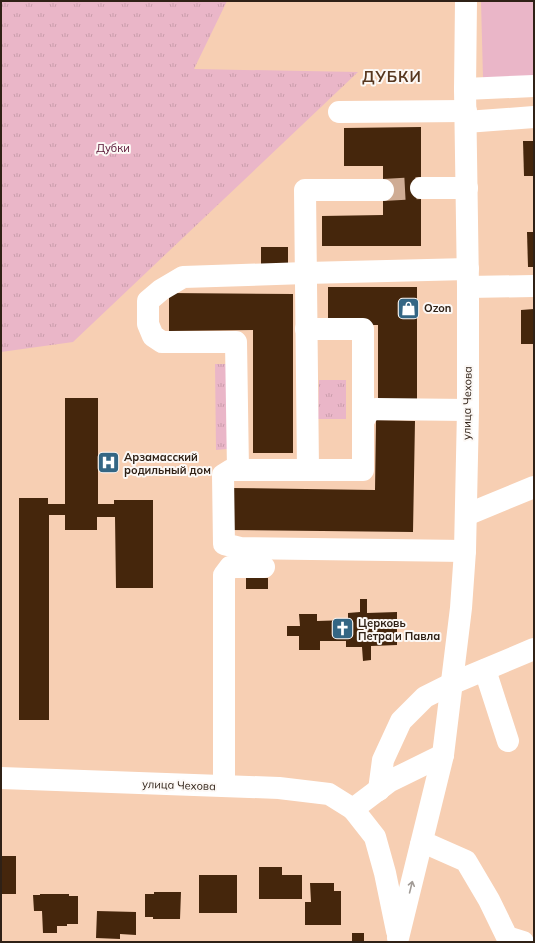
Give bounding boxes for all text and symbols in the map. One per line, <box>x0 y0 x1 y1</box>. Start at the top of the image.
district label: ДУБКИ <box>362 67 422 86</box>
park label: Дубки <box>96 141 130 155</box>
shop icon: Ozon <box>395 295 421 321</box>
place label: Ozon <box>424 301 451 315</box>
street label: улица Чехова <box>459 366 475 440</box>
hospital icon: Арзамасский родильный дом <box>95 450 121 476</box>
place label: Арзамасский родильный дом <box>124 450 211 477</box>
church icon: Церковь Петра и Павла <box>329 616 355 642</box>
place label: Церковь Петра и Павла <box>358 616 440 643</box>
street label: улица Чехова <box>142 777 216 793</box>
one-way arrow <box>407 881 415 894</box>

